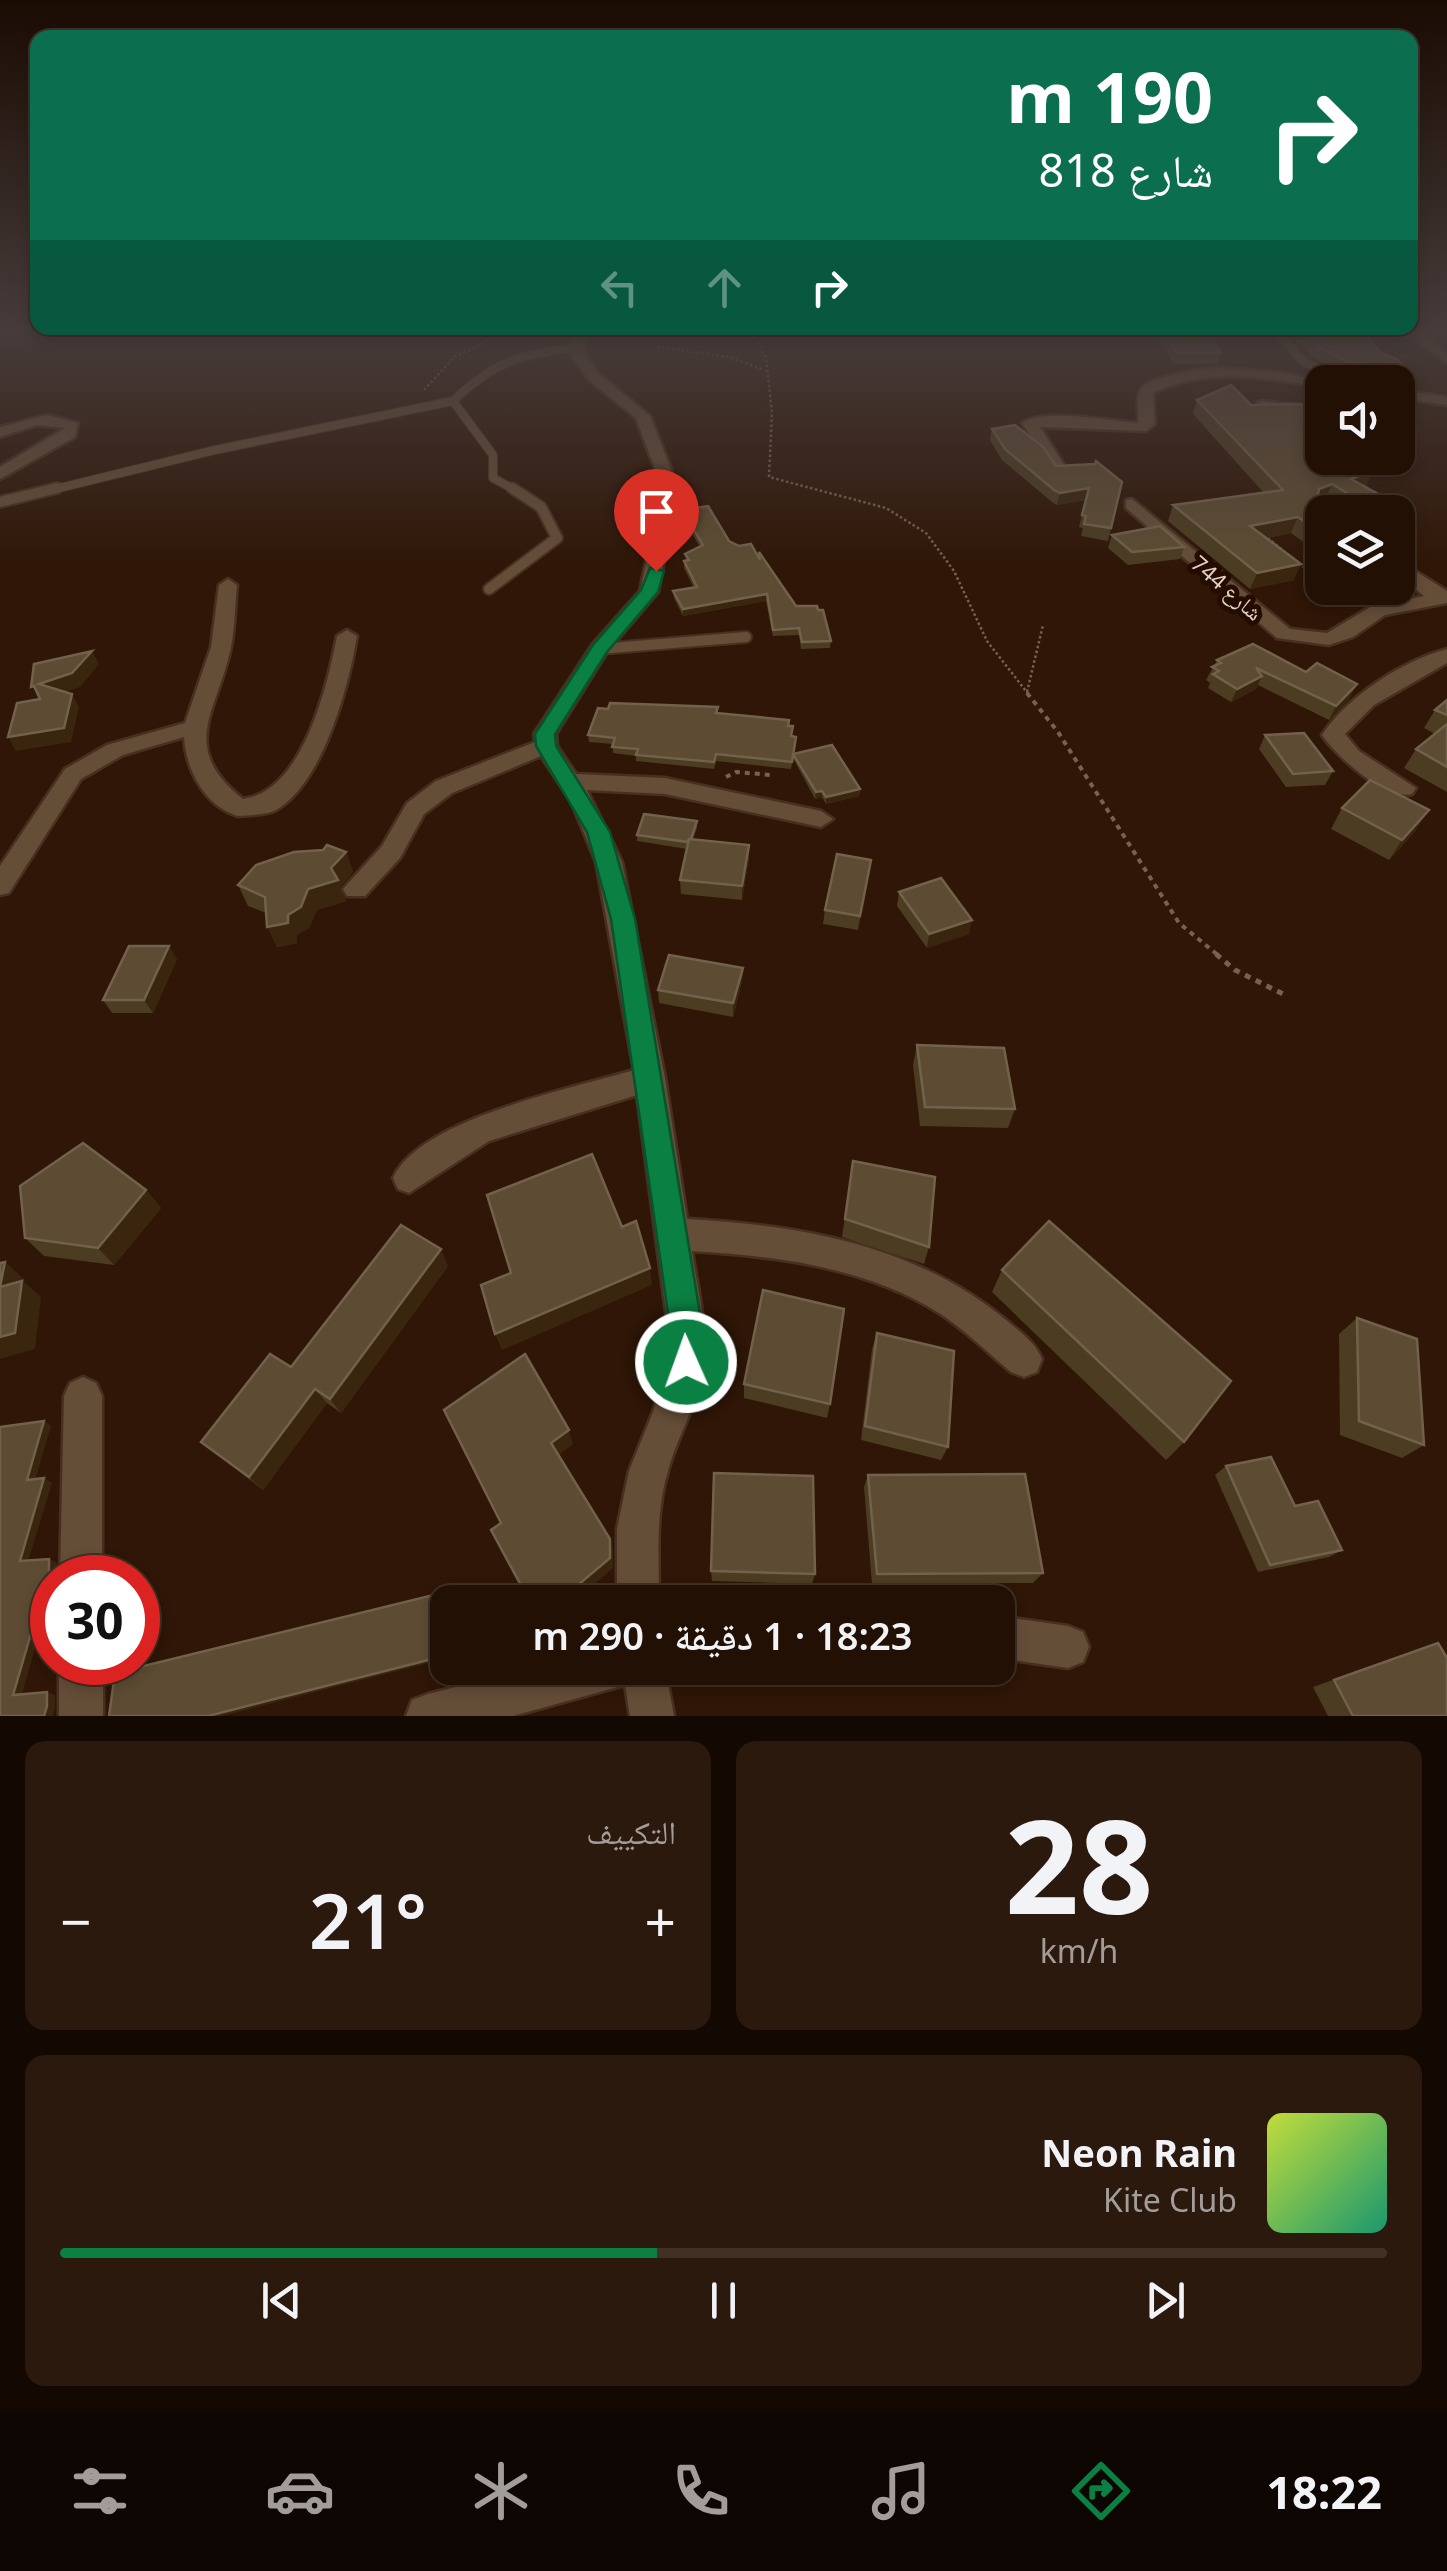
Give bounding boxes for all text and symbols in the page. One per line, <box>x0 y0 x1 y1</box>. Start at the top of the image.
text: 190 m <box>1006 48 1213 144</box>
icon: right <box>1248 70 1378 200</box>
text: شارع 818 <box>1039 139 1213 200</box>
icon: left <box>592 260 647 315</box>
icon: ahead <box>697 260 752 315</box>
icon: right <box>802 260 857 315</box>
map controls <box>1305 365 1415 605</box>
button: sound <box>1305 365 1415 475</box>
pin <box>614 469 699 572</box>
icon: arrive <box>629 484 684 539</box>
button: layers <box>1305 495 1415 605</box>
street label: شارع 744 <box>1186 548 1270 627</box>
position arrow <box>634 1310 738 1414</box>
speed limit sign: 30 <box>30 1555 160 1685</box>
text: 18:23 · 1 دقيقة · 290 m <box>532 1609 913 1661</box>
text: 28 <box>1005 1775 1153 1952</box>
text: التكييف <box>586 1810 676 1853</box>
text: 21° <box>309 1869 427 1971</box>
text: − <box>60 1883 91 1958</box>
text: + <box>645 1883 676 1958</box>
text: km/h <box>1040 1929 1118 1972</box>
text: Neon Rain <box>1041 2126 1237 2178</box>
text: Kite Club <box>1103 2178 1237 2221</box>
icon: previous <box>254 2273 309 2328</box>
icon: pause <box>696 2273 751 2328</box>
icon: next <box>1138 2273 1193 2328</box>
icon: filters <box>65 2456 135 2526</box>
icon: car <box>265 2456 335 2526</box>
icon: climate <box>466 2456 536 2526</box>
icon: phone <box>666 2456 736 2526</box>
icon: music <box>866 2456 936 2526</box>
icon: directions <box>1066 2456 1136 2526</box>
text: 18:22 <box>1266 2461 1382 2522</box>

